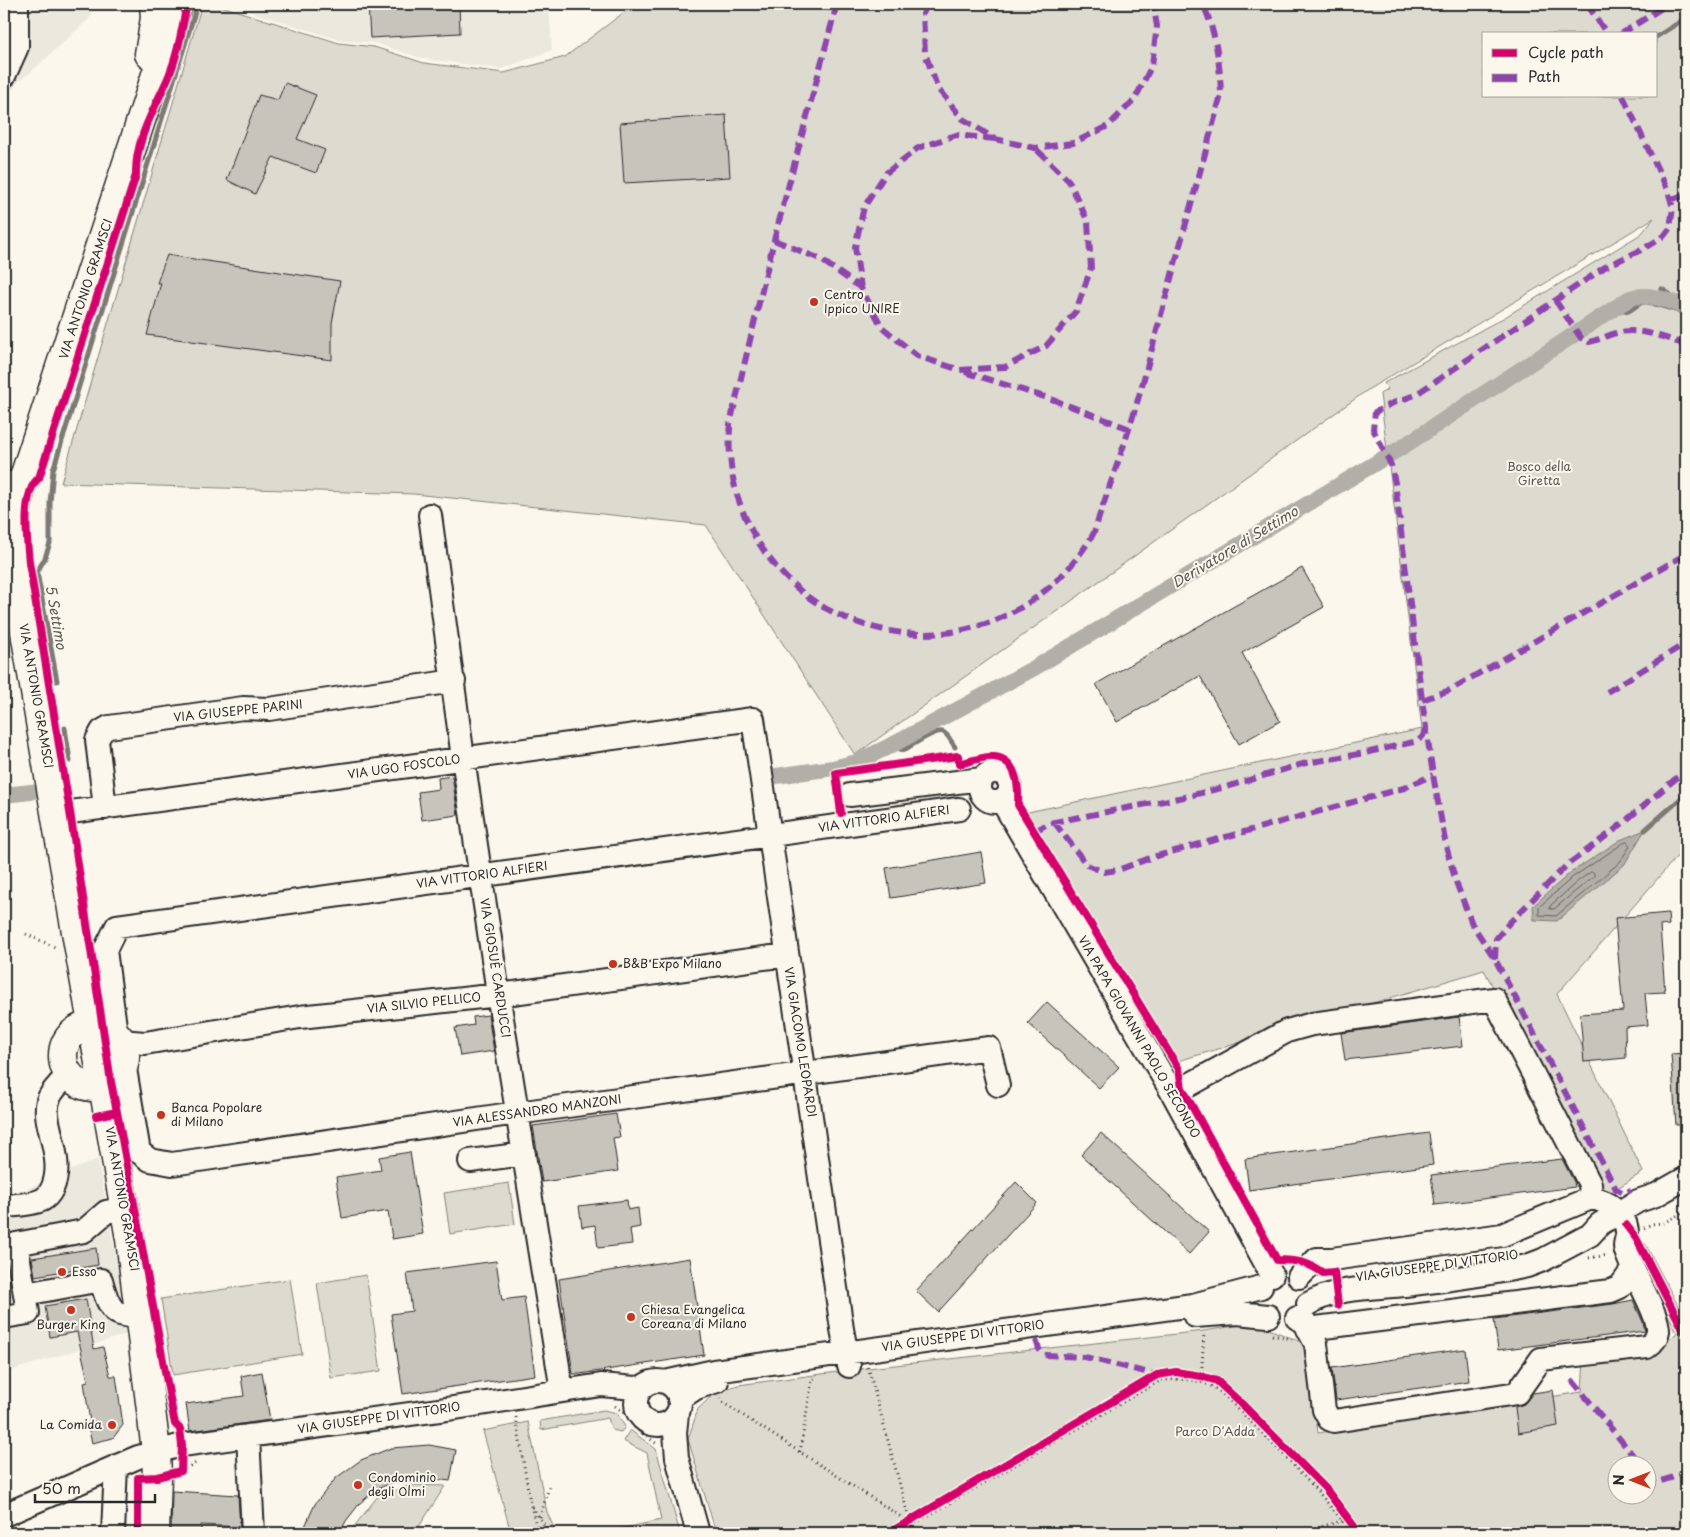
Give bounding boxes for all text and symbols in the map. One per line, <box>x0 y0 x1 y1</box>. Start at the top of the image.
legend <box>1482 32 1658 98</box>
text: Cycle path <box>1528 40 1604 63</box>
text: Path <box>1528 64 1560 87</box>
street label: VIA ANTONIO GRAMSCI <box>54 216 116 361</box>
place label: Centro Ippico UNIRE <box>824 285 900 317</box>
marker: Centro Ippico UNIRE <box>808 296 820 308</box>
park label: Bosco della Giretta <box>1507 457 1571 489</box>
water label: Derivatore di Settimo <box>1168 500 1303 593</box>
water label: 5 Settimo <box>41 583 73 652</box>
street label: VIA ANTONIO GRAMSCI <box>15 622 59 770</box>
street label: VIA GIUSEPPE PARINI <box>172 694 303 726</box>
street label: VIA UGO FOSCOLO <box>346 749 461 783</box>
street label: VIA VITTORIO ALFIERI <box>817 800 951 836</box>
street label: VIA VITTORIO ALFIERI <box>415 856 549 892</box>
street label: VIA GIOSUÈ CARDUCCI <box>476 897 516 1039</box>
street label: VIA PAPA GIOVANNI PAOLO SECONDO <box>1074 932 1205 1141</box>
place label: B&B Expo Milano <box>623 954 722 972</box>
marker: B&B Expo Milano <box>607 958 619 970</box>
street label: VIA GIACOMO LEOPARDI <box>780 965 822 1118</box>
street label: VIA SILVIO PELLICO <box>366 987 482 1017</box>
street label: VIA ALESSANDRO MANZONI <box>451 1089 622 1131</box>
place label: Banca Popolare di Milano <box>171 1098 262 1130</box>
marker: Banca Popolare di Milano <box>155 1109 167 1121</box>
street label: VIA ANTONIO GRAMSCI <box>101 1125 145 1273</box>
street label: VIA GIUSEPPE DI VITTORIO <box>1354 1245 1519 1285</box>
place label: Esso <box>72 1262 97 1280</box>
marker: Esso <box>56 1266 68 1278</box>
place label: Chiesa Evangelica Coreana di Milano <box>641 1300 747 1332</box>
marker: Burger King <box>65 1304 77 1316</box>
marker: Chiesa Evangelica Coreana di Milano <box>625 1311 637 1323</box>
place label: Burger King <box>37 1315 105 1333</box>
street label: VIA GIUSEPPE DI VITTORIO <box>880 1315 1045 1355</box>
street label: VIA GIUSEPPE DI VITTORIO <box>296 1397 461 1437</box>
place label: La Comida <box>40 1415 102 1433</box>
marker: La Comida <box>106 1419 118 1431</box>
park label: Parco D'Adda <box>1175 1422 1256 1440</box>
north arrow <box>1608 1454 1658 1504</box>
place label: Condominio degli Olmi <box>368 1468 436 1500</box>
scale bar <box>35 1472 155 1504</box>
text: N <box>1608 1474 1629 1486</box>
text: 50 m <box>42 1476 81 1499</box>
marker: Condominio degli Olmi <box>352 1479 364 1491</box>

